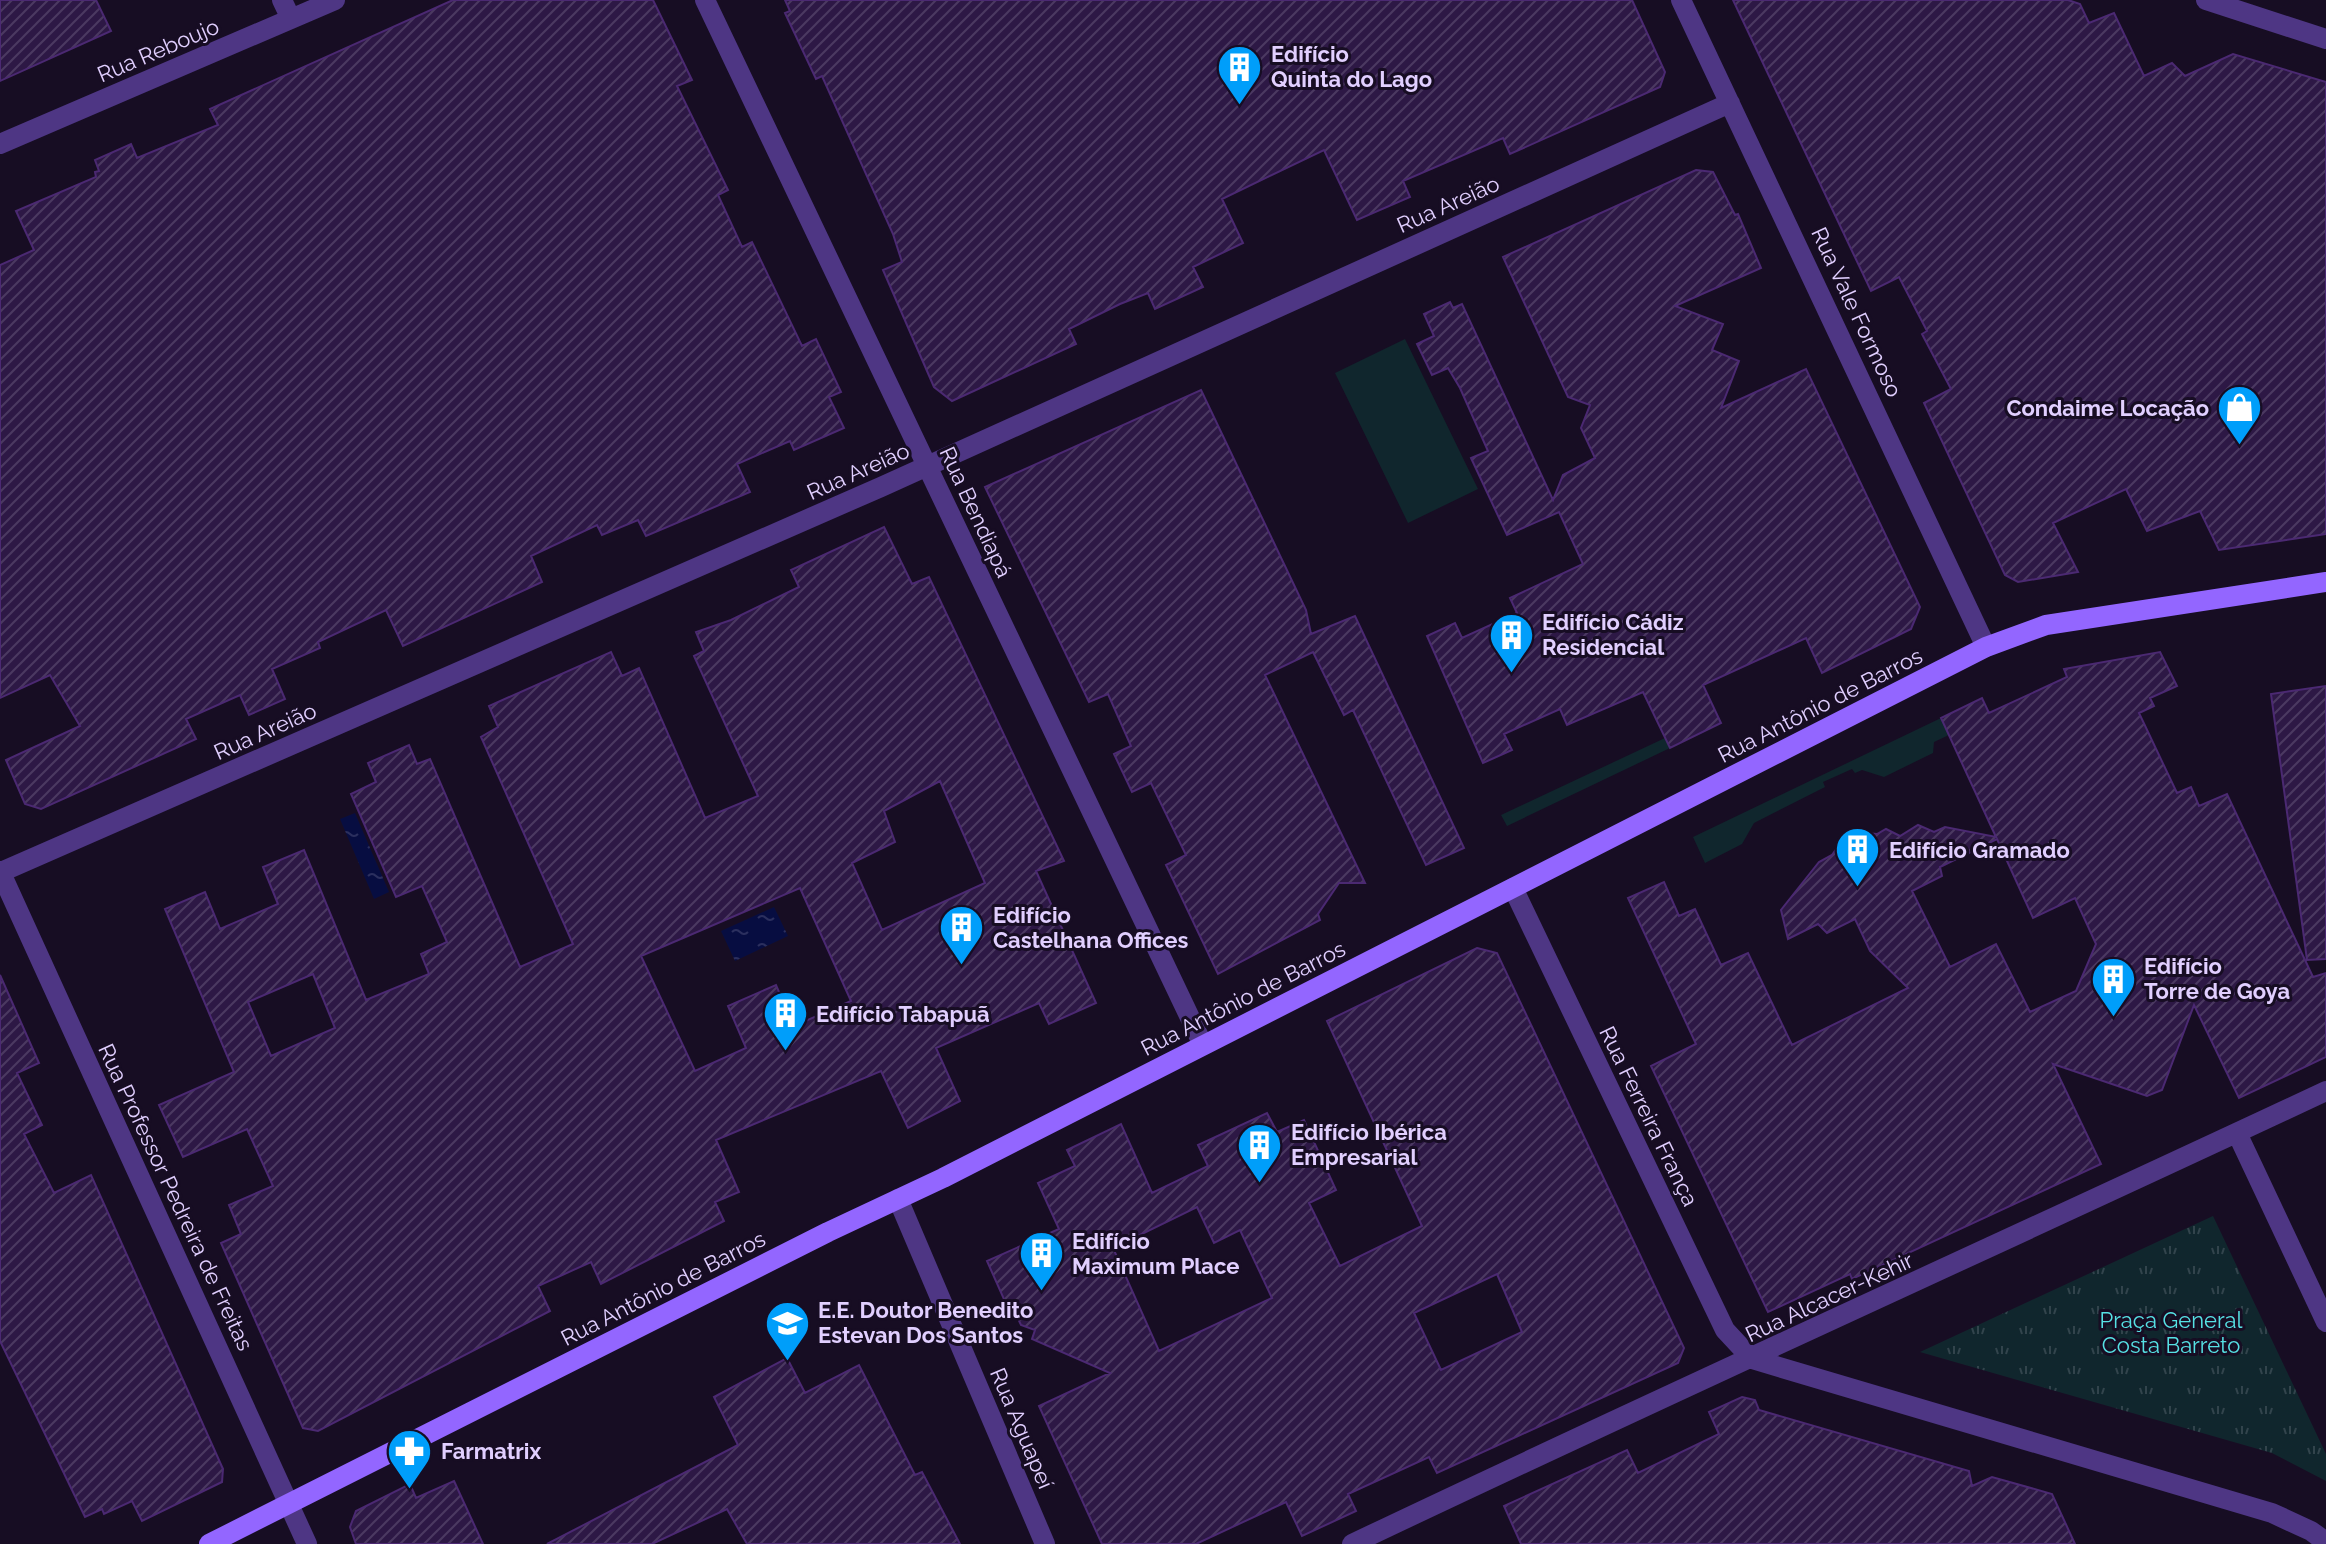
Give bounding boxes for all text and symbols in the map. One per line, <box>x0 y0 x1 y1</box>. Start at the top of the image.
street label: Rua Reboujo <box>93 13 223 87</box>
place label: Edifício Quinta do Lago <box>1271 41 1432 92</box>
building icon: Edifício Quinta do Lago <box>1216 43 1264 106</box>
street label: Rua Areião <box>1393 170 1503 238</box>
street label: Rua Vale Formoso <box>1806 223 1908 401</box>
shop icon: Condaime Locação <box>2216 384 2264 447</box>
place label: Condaime Locação <box>2006 395 2209 421</box>
street label: Rua Areião <box>803 437 913 505</box>
street label: Rua Bendiapá <box>934 442 1018 582</box>
place label: Edifício Cádiz Residencial <box>1542 609 1684 660</box>
building icon: Edifício Cádiz Residencial <box>1487 611 1535 674</box>
street label: Rua Antônio de Barros <box>1713 642 1927 768</box>
street label: Rua Areião <box>210 697 320 765</box>
building icon: Edifício Gramado <box>1834 826 1882 889</box>
place label: Edifício Gramado <box>1889 837 2070 863</box>
place label: Edifício Castelhana Offices <box>993 902 1188 953</box>
building icon: Edifício Castelhana Offices <box>938 904 986 967</box>
street label: Rua Antônio de Barros <box>1136 935 1350 1061</box>
place label: Edifício Torre de Goya <box>2144 953 2290 1004</box>
building icon: Edifício Torre de Goya <box>2089 955 2137 1018</box>
building icon: Edifício Tabapuã <box>761 990 809 1053</box>
place label: Edifício Tabapuã <box>816 1001 990 1027</box>
street label: Rua Ferreira França <box>1594 1022 1704 1210</box>
street label: Rua Professor Pedreira de Freitas <box>93 1039 259 1355</box>
place label: Edifício Ibérica Empresarial <box>1291 1119 1447 1170</box>
building icon: Edifício Ibérica Empresarial <box>1236 1121 1284 1184</box>
street label: Rua Antônio de Barros <box>556 1225 770 1351</box>
place label: Edifício Maximum Place <box>1072 1228 1239 1279</box>
building icon: Edifício Maximum Place <box>1017 1230 1065 1293</box>
street label: Rua Alcacer-Kehir <box>1741 1247 1917 1347</box>
place label: E.E. Doutor Benedito Estevan Dos Santos <box>818 1297 1033 1348</box>
school or university icon: E.E. Doutor Benedito Estevan Dos Santos <box>763 1299 811 1362</box>
park label: Praça General Costa Barreto <box>2099 1307 2243 1358</box>
street label: Rua Aguapeí <box>985 1364 1059 1492</box>
pharmacy icon: Farmatrix <box>386 1427 434 1490</box>
place label: Farmatrix <box>441 1438 541 1464</box>

